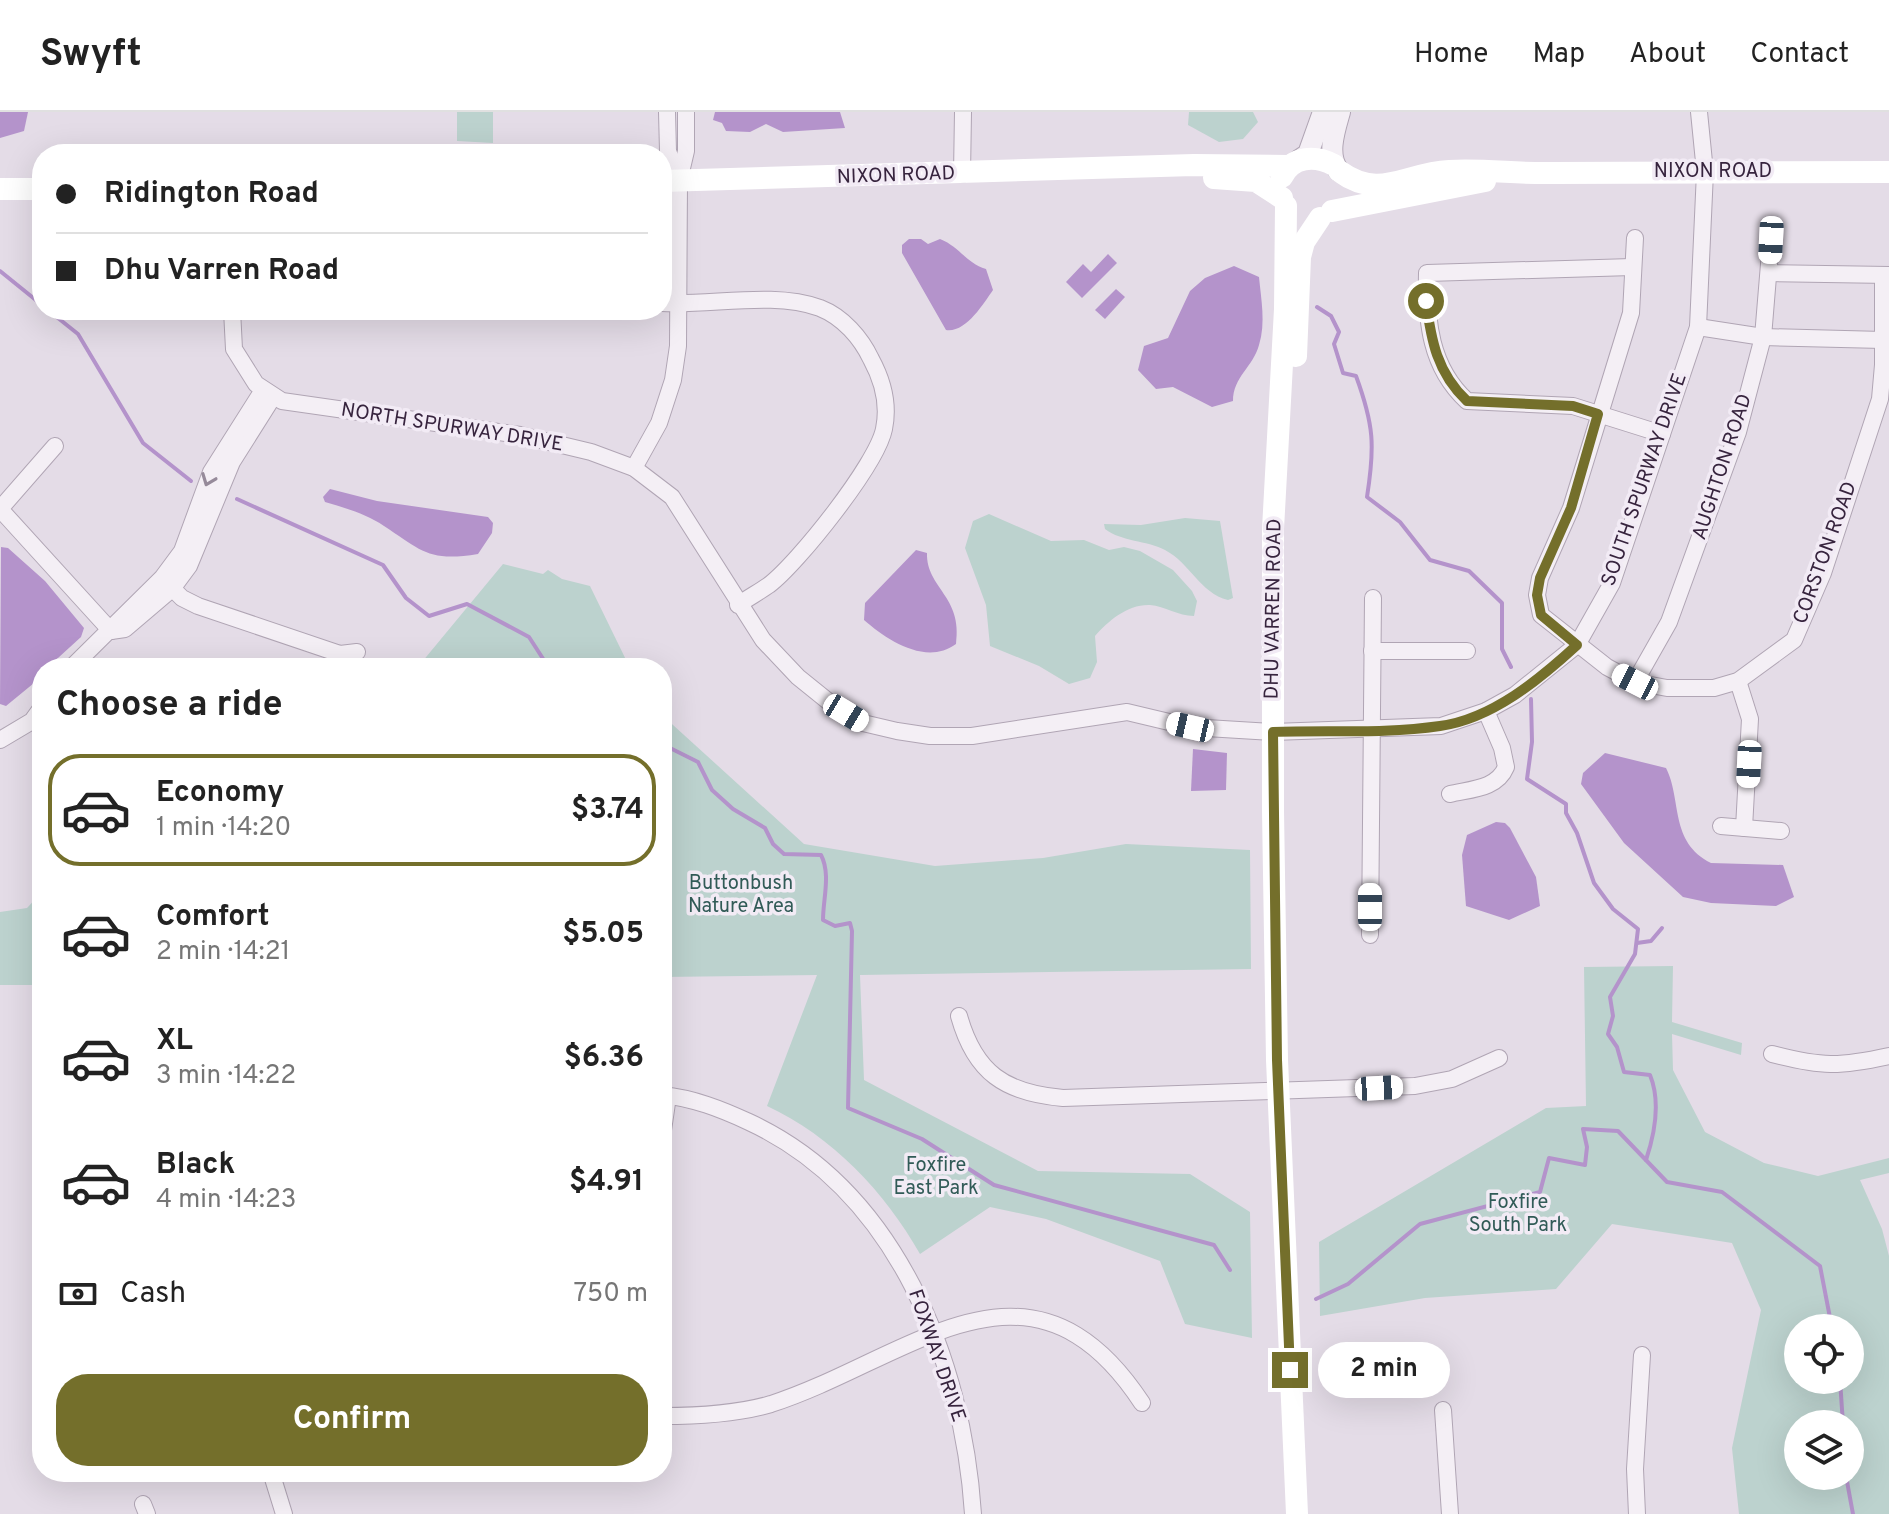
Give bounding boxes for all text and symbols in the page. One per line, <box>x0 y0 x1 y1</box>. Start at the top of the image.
text: Swyft <box>40 31 142 80</box>
text: Home <box>1414 37 1488 73</box>
text: Map <box>1532 37 1585 73</box>
text: About <box>1629 37 1706 73</box>
text: Contact <box>1750 37 1849 73</box>
street label: NIXON ROAD <box>1654 159 1772 185</box>
street label: NIXON ROAD <box>836 161 956 191</box>
text: Ridington Road <box>104 176 319 213</box>
car <box>1758 215 1784 265</box>
text: Dhu Varren Road <box>104 253 339 290</box>
route start <box>1408 283 1444 319</box>
street label: SOUTH SPURWAY DRIVE <box>1596 370 1694 590</box>
street label: AUGHTON ROAD <box>1687 391 1759 543</box>
street label: NORTH SPURWAY DRIVE <box>339 398 565 458</box>
one-way arrow <box>201 472 218 486</box>
street label: CORSTON ROAD <box>1788 478 1864 628</box>
street label: DHU VARREN ROAD <box>1259 518 1289 700</box>
car <box>1608 660 1662 704</box>
text: Choose a ride <box>56 683 282 729</box>
car <box>819 690 873 736</box>
car <box>1164 710 1216 744</box>
car <box>1736 739 1762 789</box>
icon: car <box>60 774 132 846</box>
text: Economy <box>156 775 284 812</box>
text: $3.74 <box>571 792 644 829</box>
text: 1 min · 14:20 <box>156 812 291 845</box>
park label: Buttonbush Nature Area <box>688 871 794 920</box>
car <box>1358 883 1382 931</box>
icon: car <box>60 898 132 970</box>
text: Comfort <box>156 899 269 936</box>
text: $5.05 <box>562 916 644 953</box>
text: 2 min · 14:21 <box>156 936 290 969</box>
icon: car <box>60 1022 132 1094</box>
text: XL <box>156 1023 193 1060</box>
text: $6.36 <box>564 1040 644 1077</box>
text: 3 min · 14:22 <box>156 1060 296 1093</box>
car <box>1354 1075 1404 1101</box>
icon: car <box>60 1146 132 1218</box>
text: Black <box>156 1147 235 1184</box>
park label: Foxfire East Park <box>893 1153 979 1202</box>
text: $4.91 <box>569 1164 644 1201</box>
text: 4 min · 14:23 <box>156 1184 296 1217</box>
park label: Foxfire South Park <box>1469 1190 1567 1239</box>
icon: cash <box>56 1272 100 1316</box>
text: Cash <box>120 1276 186 1313</box>
text: 750 m <box>574 1278 648 1311</box>
street label: FOXWAY DRIVE <box>901 1286 971 1426</box>
map controls <box>1784 1314 1864 1490</box>
button: locate <box>1784 1314 1864 1394</box>
callout: 2 min <box>1318 1342 1450 1398</box>
route end <box>1272 1352 1308 1388</box>
text: 2 min <box>1350 1353 1418 1386</box>
button: Confirm <box>56 1374 648 1466</box>
button: layers <box>1784 1410 1864 1490</box>

